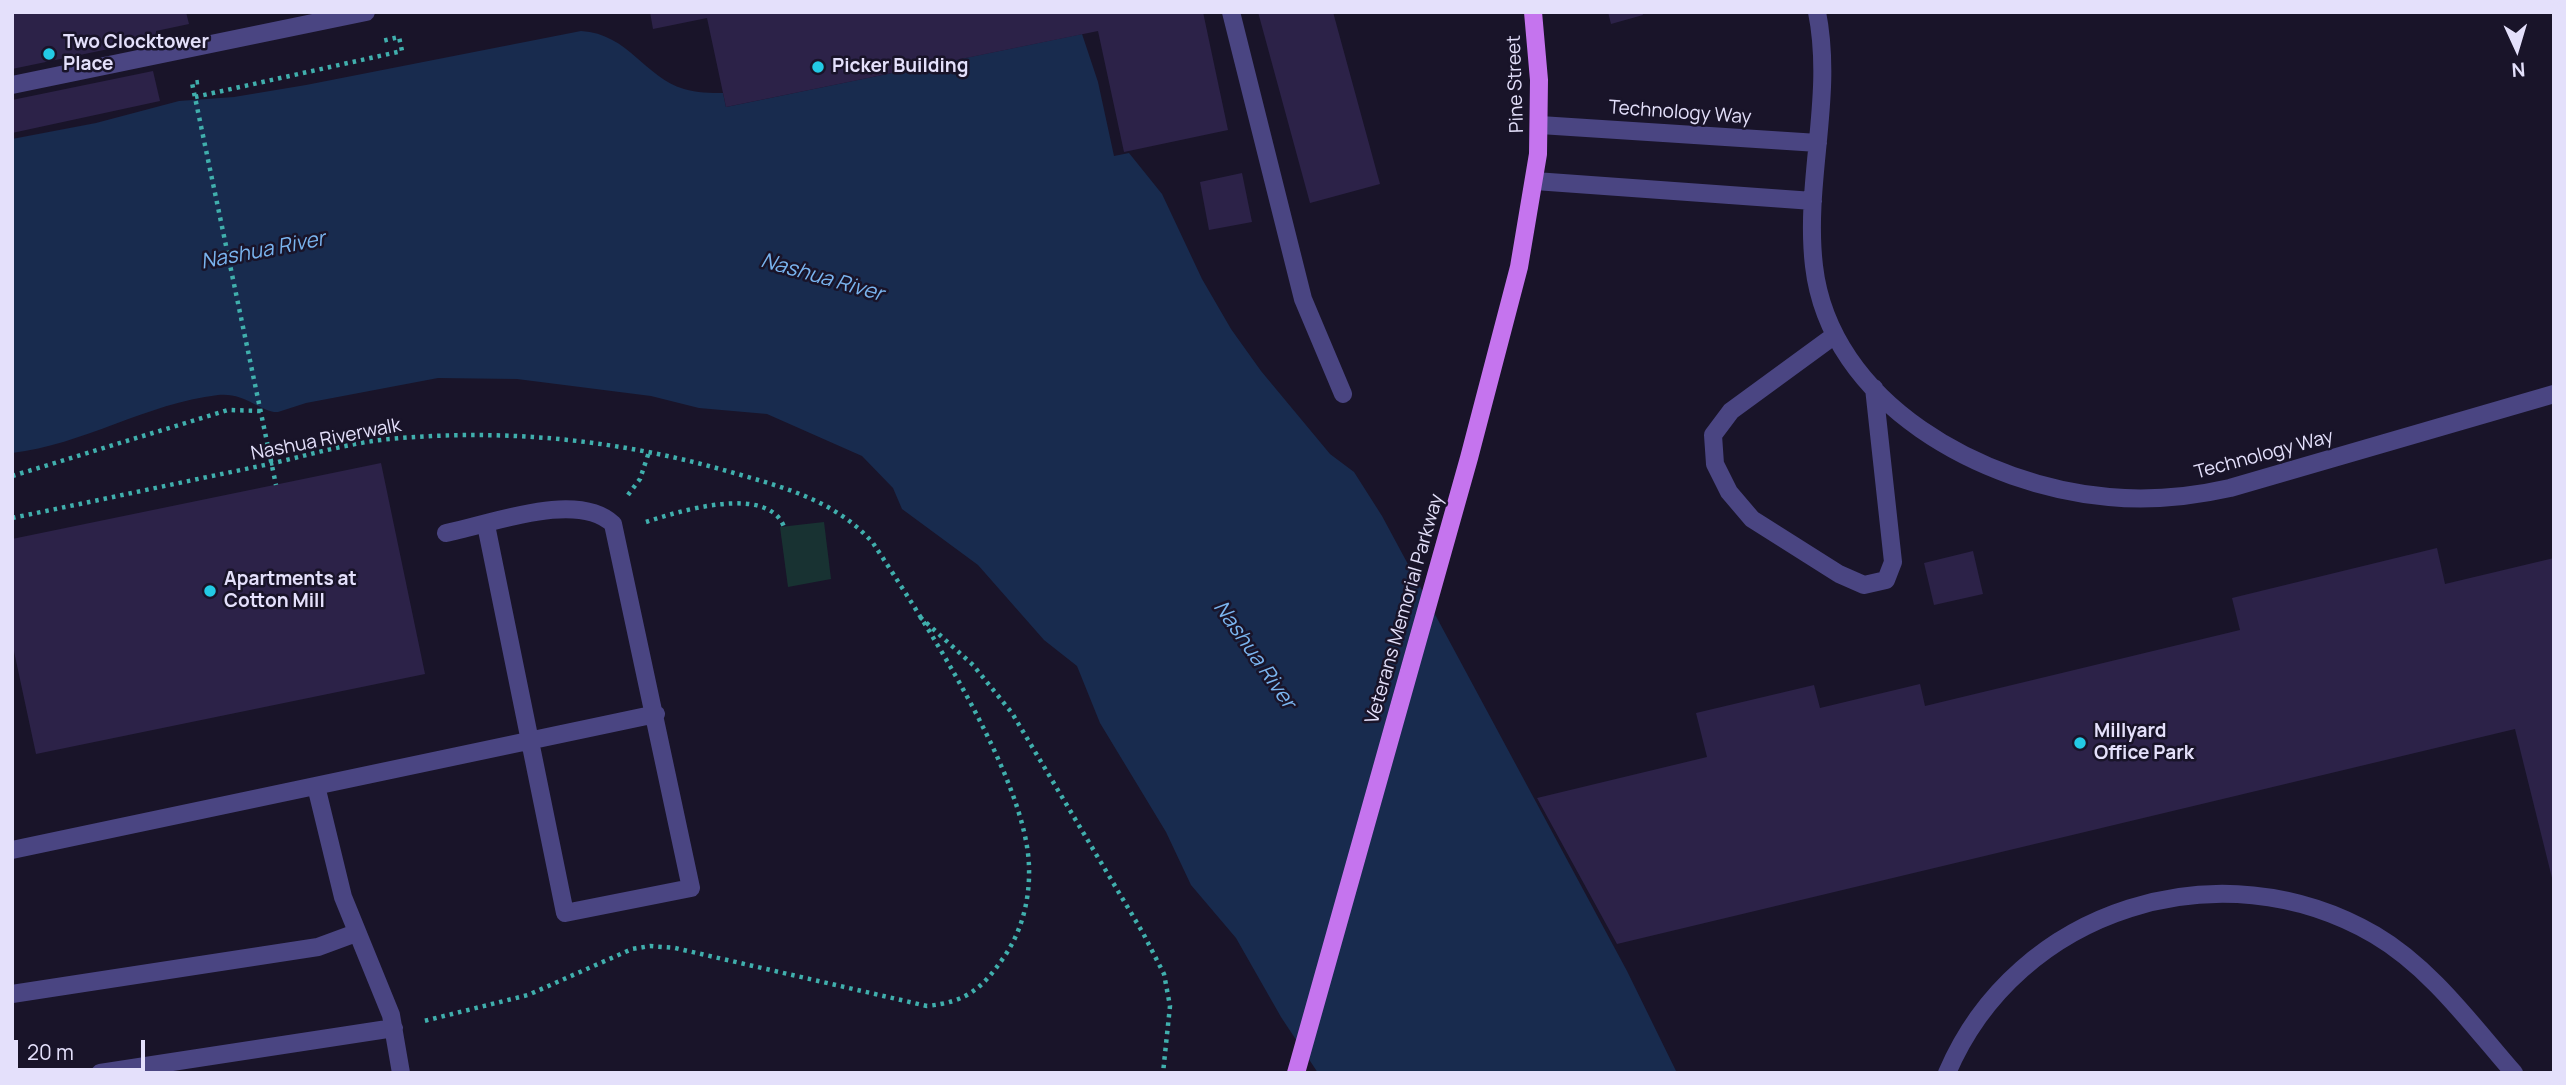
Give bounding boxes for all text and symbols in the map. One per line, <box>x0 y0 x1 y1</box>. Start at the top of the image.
north arrow <box>2482 14 2552 84</box>
place label: Two Clocktower Place <box>63 32 209 76</box>
street label: Pine Street <box>1503 35 1529 133</box>
marker: Two Clocktower Place <box>41 46 57 62</box>
place label: Picker Building <box>832 56 968 78</box>
text: N <box>2511 57 2526 83</box>
marker: Picker Building <box>810 59 826 75</box>
street label: Technology Way <box>1608 97 1752 129</box>
water label: Nashua River <box>199 227 327 275</box>
water label: Nashua River <box>758 249 886 307</box>
street label: Nashua Riverwalk <box>249 414 403 466</box>
street label: Technology Way <box>2192 426 2336 484</box>
street label: Veterans Memorial Parkway <box>1361 492 1449 726</box>
place label: Apartments at Cotton Mill <box>224 569 357 613</box>
marker: Apartments at Cotton Mill <box>202 583 218 599</box>
water label: Nashua River <box>1208 596 1300 714</box>
place label: Millyard Office Park <box>2094 721 2194 765</box>
marker: Millyard Office Park <box>2072 735 2088 751</box>
scale bar <box>18 1026 149 1070</box>
text: 20 m <box>27 1038 74 1066</box>

